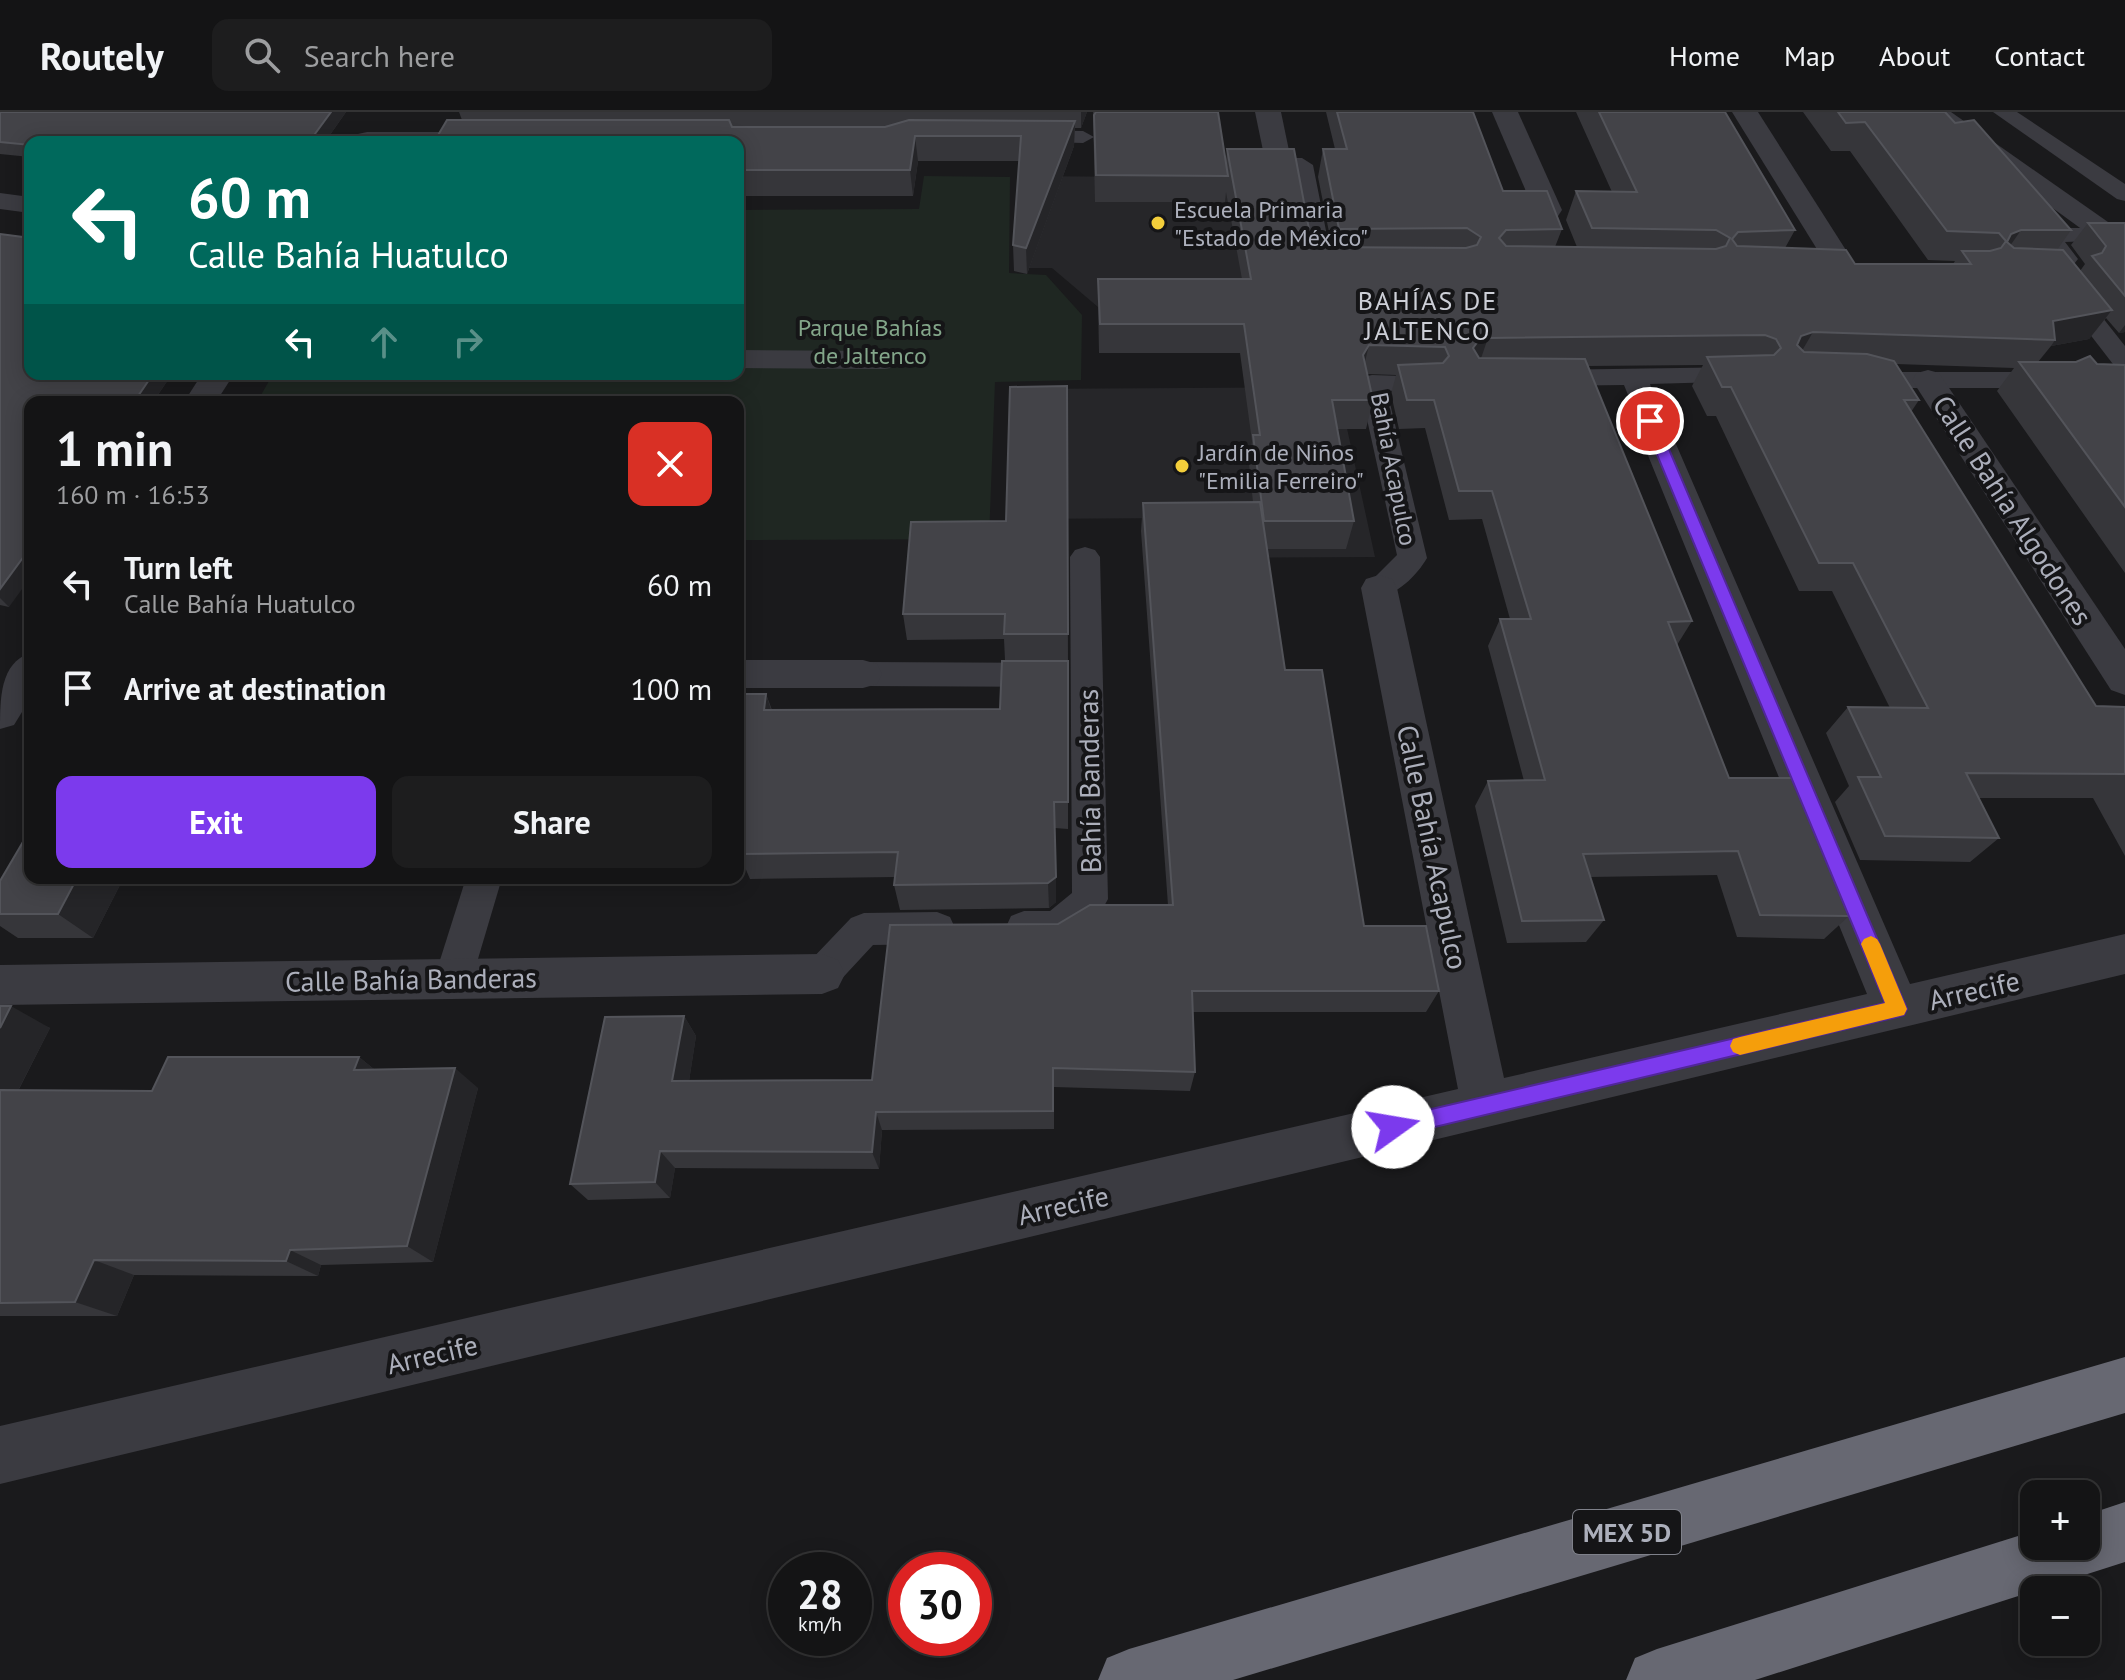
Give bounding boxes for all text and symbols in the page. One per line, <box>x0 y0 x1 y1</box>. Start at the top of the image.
search box <box>212 19 772 91</box>
text: Routely <box>40 31 164 80</box>
icon: search <box>240 33 284 77</box>
text: Search here <box>304 36 455 75</box>
text: Home <box>1669 37 1740 74</box>
text: Map <box>1784 37 1835 74</box>
text: About <box>1879 37 1950 74</box>
text: Contact <box>1994 37 2085 74</box>
text: 60 m <box>188 161 311 233</box>
icon: left <box>56 168 160 272</box>
place label: Escuela Primaria "Estado de México" <box>1174 194 1368 253</box>
marker: Escuela Primaria "Estado de México" <box>1149 214 1167 232</box>
text: Calle Bahía Huatulco <box>188 231 509 278</box>
district label: BAHÍAS DE JALTENCO <box>1358 284 1498 347</box>
park label: Parque Bahías de Jaltenco <box>798 312 942 371</box>
icon: left <box>278 320 322 364</box>
icon: ahead <box>362 320 406 364</box>
icon: right <box>446 320 490 364</box>
pin <box>1616 387 1684 455</box>
street label: Calle Bahía Algodones <box>1925 388 2101 632</box>
street label: Bahía Acapulco <box>1364 390 1424 548</box>
icon: arrive <box>1628 399 1672 443</box>
text: 1 min <box>56 417 173 479</box>
button: close <box>628 422 712 506</box>
place label: Jardín de Niños "Emilia Ferreiro" <box>1197 437 1364 496</box>
marker: Jardín de Niños "Emilia Ferreiro" <box>1173 457 1191 475</box>
text: 160 m · 16:53 <box>56 478 210 511</box>
text: Turn left <box>124 548 232 587</box>
icon: left <box>56 562 100 606</box>
text: 60 m <box>647 565 712 604</box>
text: Calle Bahía Huatulco <box>124 587 356 620</box>
icon: arrive <box>56 666 100 710</box>
text: Arrive at destination <box>124 669 386 708</box>
text: 100 m <box>631 669 712 708</box>
street label: Bahía Banderas <box>1069 688 1109 874</box>
street label: Calle Bahía Acapulco <box>1389 721 1477 973</box>
button: Exit <box>56 776 376 868</box>
button: Share <box>392 776 712 868</box>
street label: Calle Bahía Banderas <box>285 958 537 1000</box>
street label: Arrecife <box>1925 962 2023 1018</box>
position arrow <box>1351 1085 1435 1169</box>
street label: Arrecife <box>1014 1177 1112 1233</box>
street label: Arrecife <box>383 1326 481 1382</box>
map controls <box>2020 1480 2100 1656</box>
button: + <box>2020 1480 2100 1560</box>
road number: MEX 5D <box>1573 1510 1681 1554</box>
speed limit sign: 30 <box>888 1552 992 1656</box>
text: 28 <box>797 1568 843 1620</box>
button: − <box>2020 1576 2100 1656</box>
text: km/h <box>798 1611 842 1637</box>

